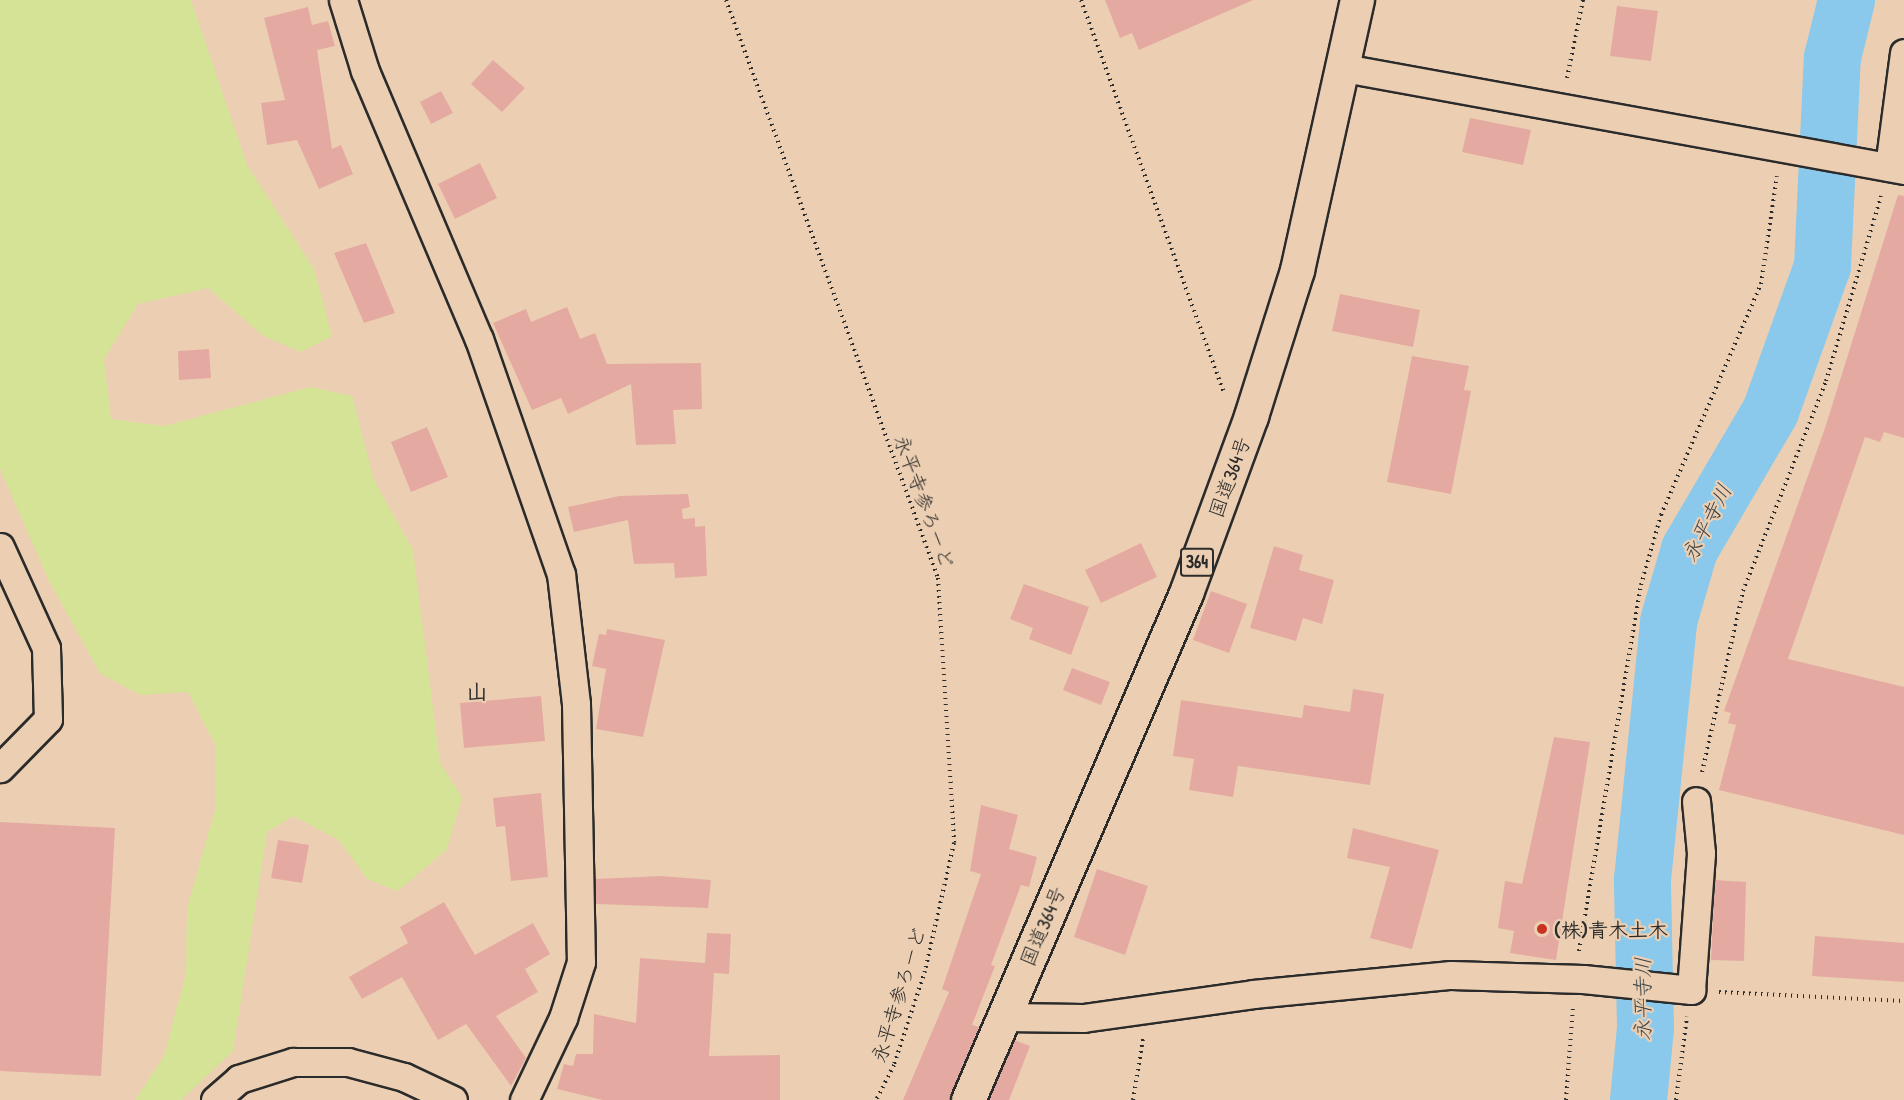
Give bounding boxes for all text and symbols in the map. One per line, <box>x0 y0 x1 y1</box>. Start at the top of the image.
street label: 永平寺参ろーど <box>890 431 960 571</box>
street label: 国道364号 <box>1203 433 1255 521</box>
water label: 永平寺川 <box>1677 480 1737 566</box>
road number: 364 <box>1179 547 1215 577</box>
district label: 山 <box>466 679 488 705</box>
street label: 国道364号 <box>1014 882 1070 970</box>
place label: (株)青木土木 <box>1554 917 1668 941</box>
marker: (株)青木土木 <box>1535 922 1549 936</box>
street label: 永平寺参ろーど <box>866 925 930 1065</box>
water label: 永平寺川 <box>1630 957 1656 1041</box>

